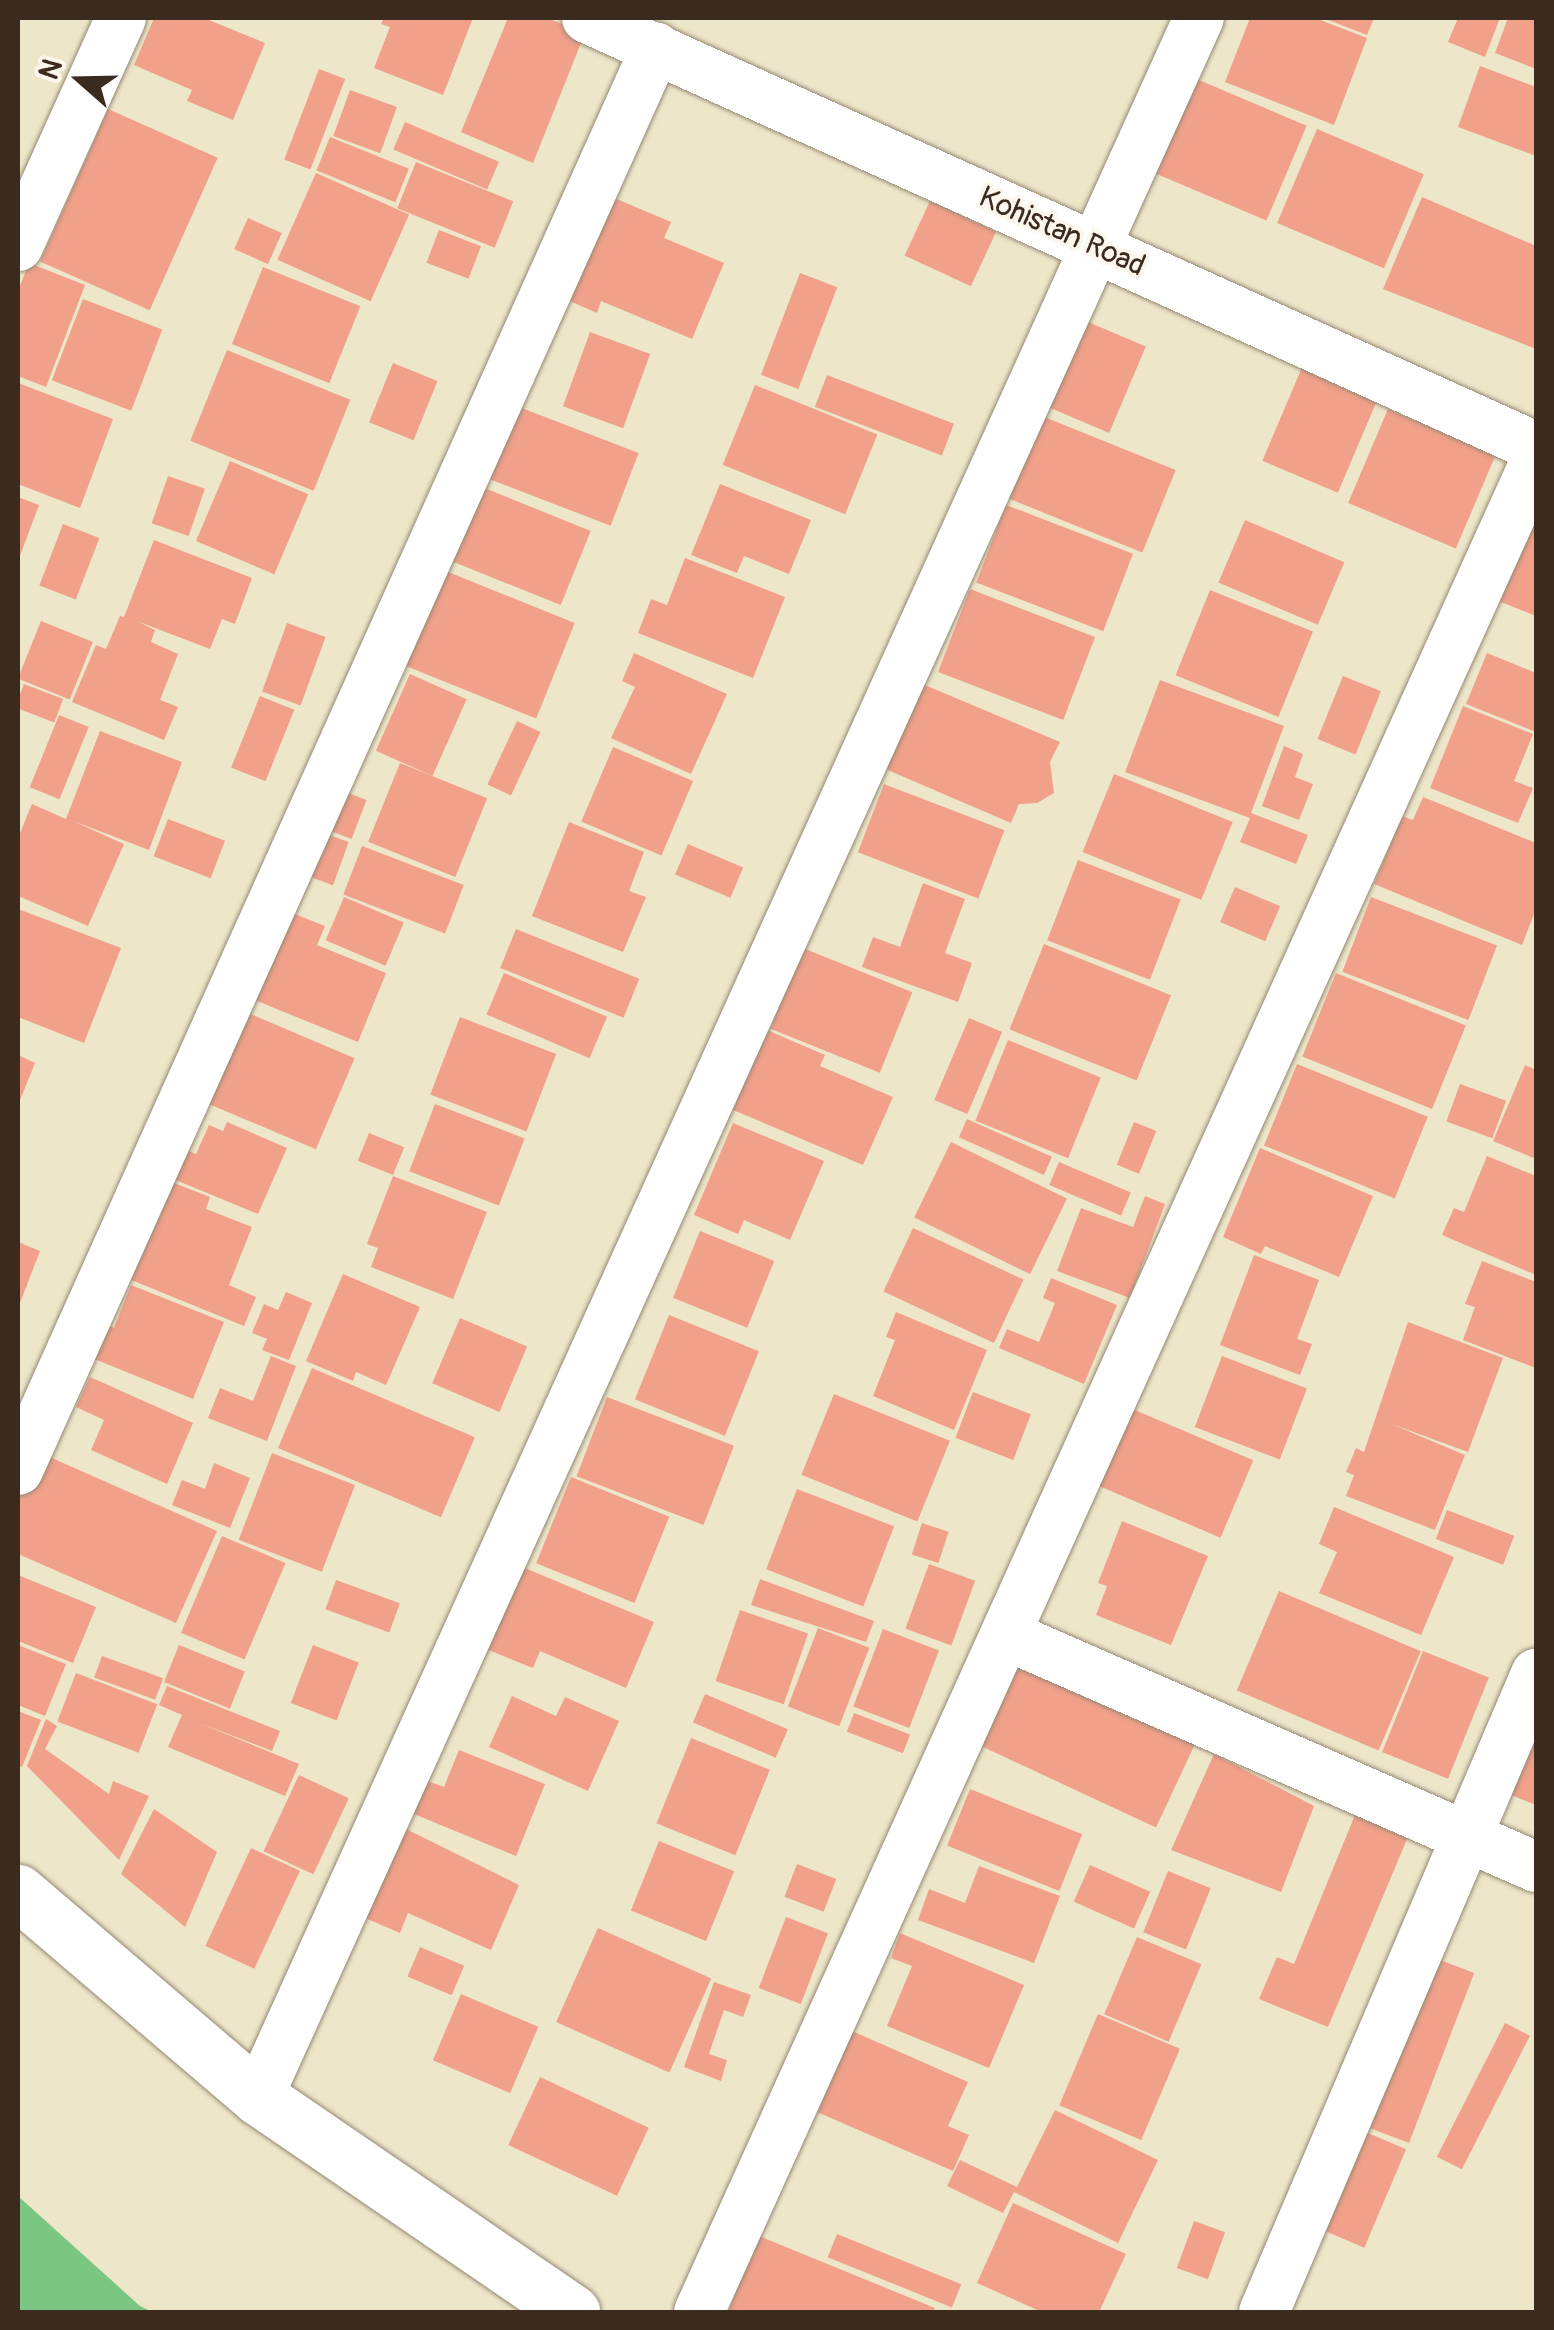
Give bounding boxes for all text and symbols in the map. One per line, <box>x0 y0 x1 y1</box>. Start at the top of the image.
north arrow <box>30 30 130 130</box>
text: N <box>32 55 71 84</box>
street label: Kohistan Road <box>973 179 1151 285</box>

